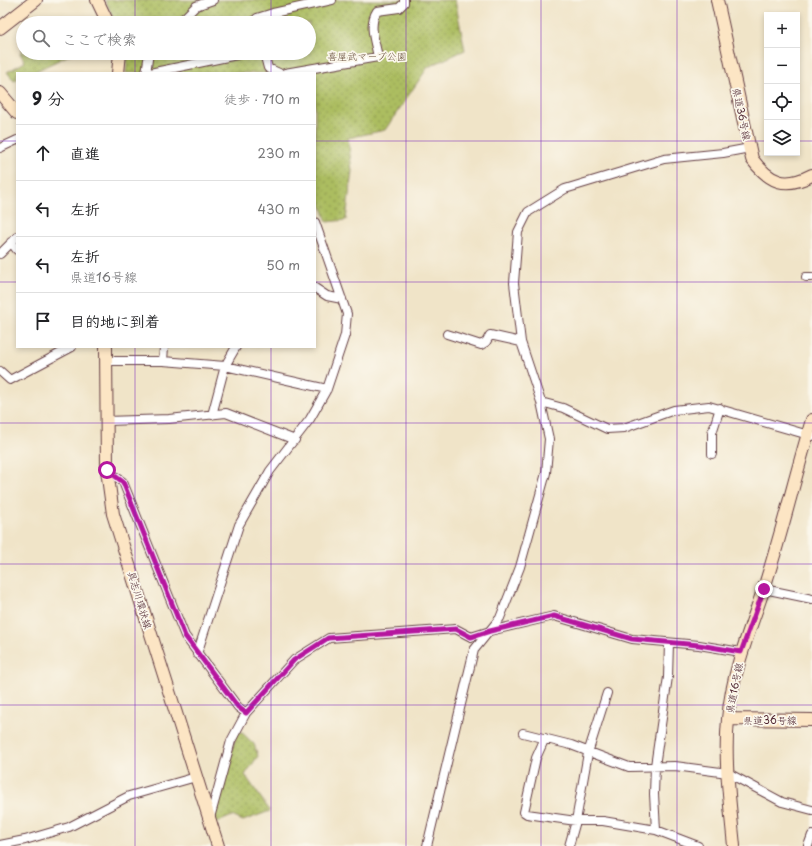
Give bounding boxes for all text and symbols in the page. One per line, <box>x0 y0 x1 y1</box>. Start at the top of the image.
map controls <box>764 12 800 156</box>
button: + <box>764 12 800 48</box>
search box <box>16 16 316 60</box>
icon: search <box>30 27 52 49</box>
text: ここで検索 <box>62 27 137 50</box>
park label: 喜屋武マーブ公園 <box>327 48 407 63</box>
button: − <box>764 48 800 84</box>
button: locate <box>764 84 800 120</box>
text: 9 分 <box>32 85 64 111</box>
street label: 県道36号線 <box>730 86 755 142</box>
text: 徒歩 · 710 m <box>224 89 300 108</box>
button: layers <box>764 120 800 156</box>
text: 直進 <box>70 141 100 164</box>
icon: ahead <box>32 142 54 164</box>
text: 230 m <box>258 143 300 162</box>
text: 左折 <box>70 197 100 220</box>
icon: left <box>32 198 54 220</box>
text: 430 m <box>258 199 300 218</box>
text: 左折 <box>70 244 100 267</box>
icon: left <box>32 254 54 276</box>
text: 50 m <box>266 255 300 274</box>
text: 県道16号線 <box>70 267 137 286</box>
text: 目的地に到着 <box>70 309 160 332</box>
icon: arrive <box>32 310 54 332</box>
route start <box>98 461 116 479</box>
street label: 具志川環状線 <box>125 569 156 631</box>
route end <box>755 580 773 598</box>
street label: 県道16号線 <box>721 661 746 715</box>
street label: 県道36号線 <box>743 712 797 727</box>

